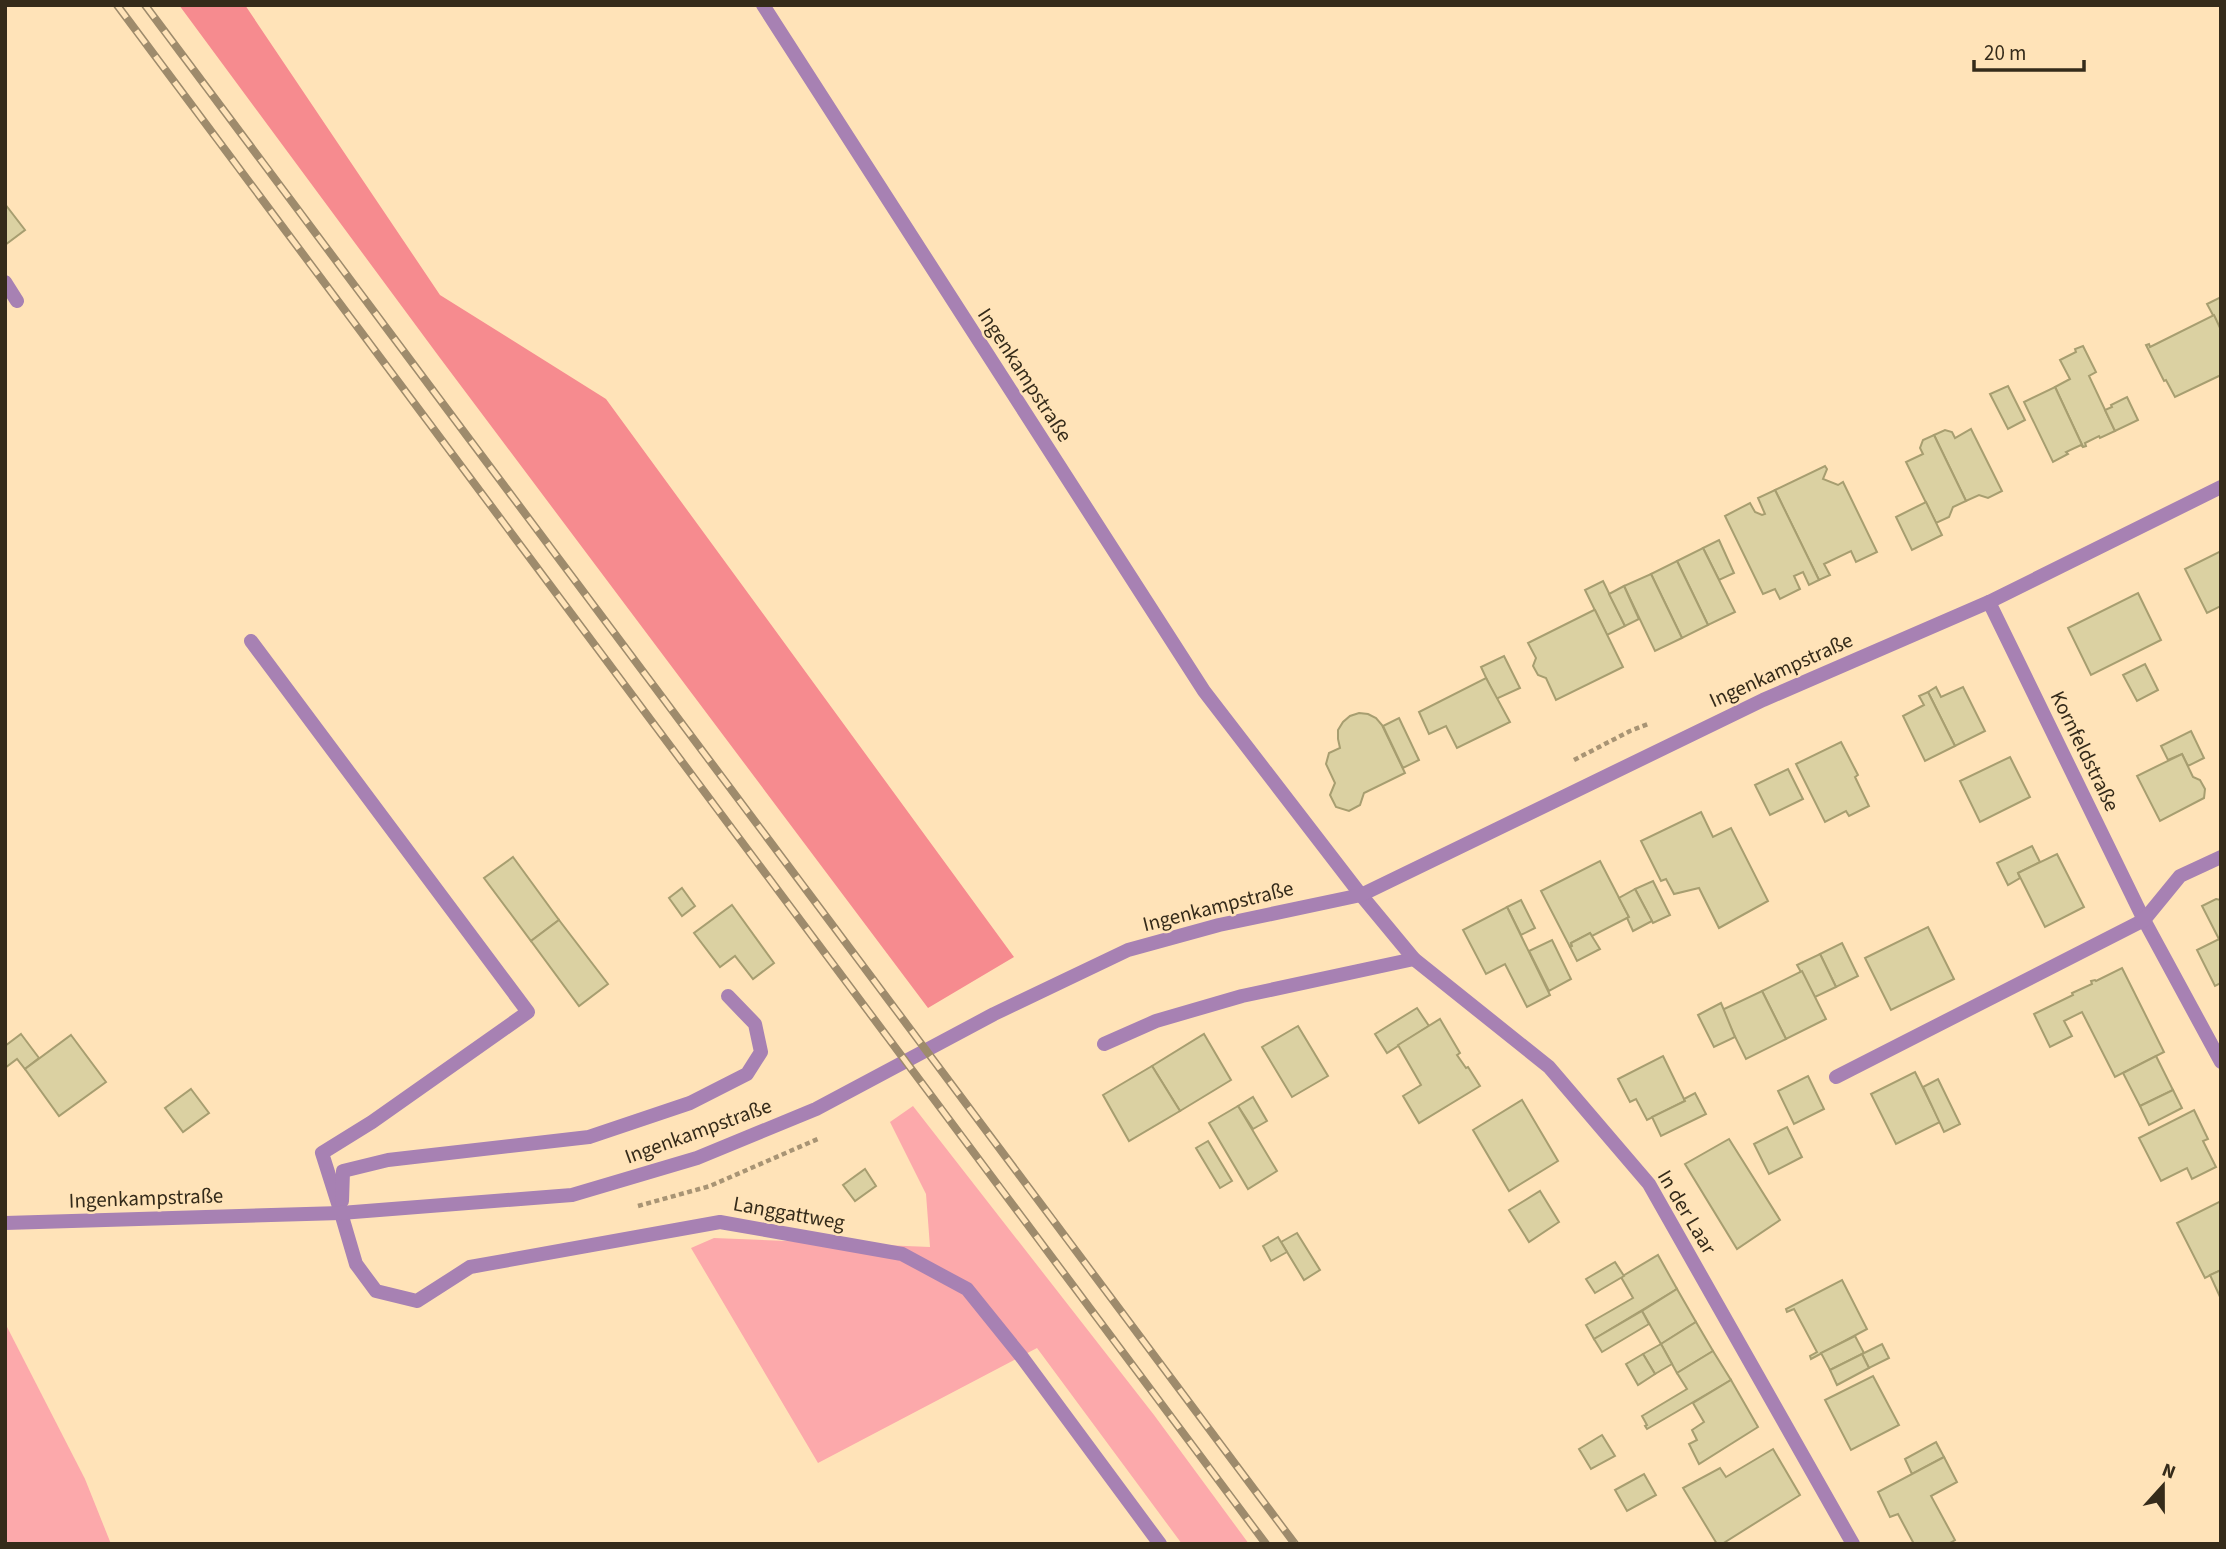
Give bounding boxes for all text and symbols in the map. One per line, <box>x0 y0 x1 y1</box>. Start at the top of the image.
scale bar <box>1974 28 2084 72</box>
text: 20 m <box>1984 38 2026 68</box>
street label: Ingenkampstraße <box>970 302 1080 448</box>
street label: Ingenkampstraße <box>1704 625 1858 715</box>
street label: Kornfeldstraße <box>2043 686 2127 816</box>
street label: Ingenkampstraße <box>1139 873 1297 939</box>
street label: Ingenkampstraße <box>620 1091 776 1171</box>
street label: In der Laar <box>1650 1164 1724 1260</box>
street label: Ingenkampstraße <box>68 1180 224 1216</box>
street label: Langgattweg <box>731 1188 848 1238</box>
north arrow <box>2128 1451 2198 1521</box>
text: N <box>2158 1457 2179 1486</box>

